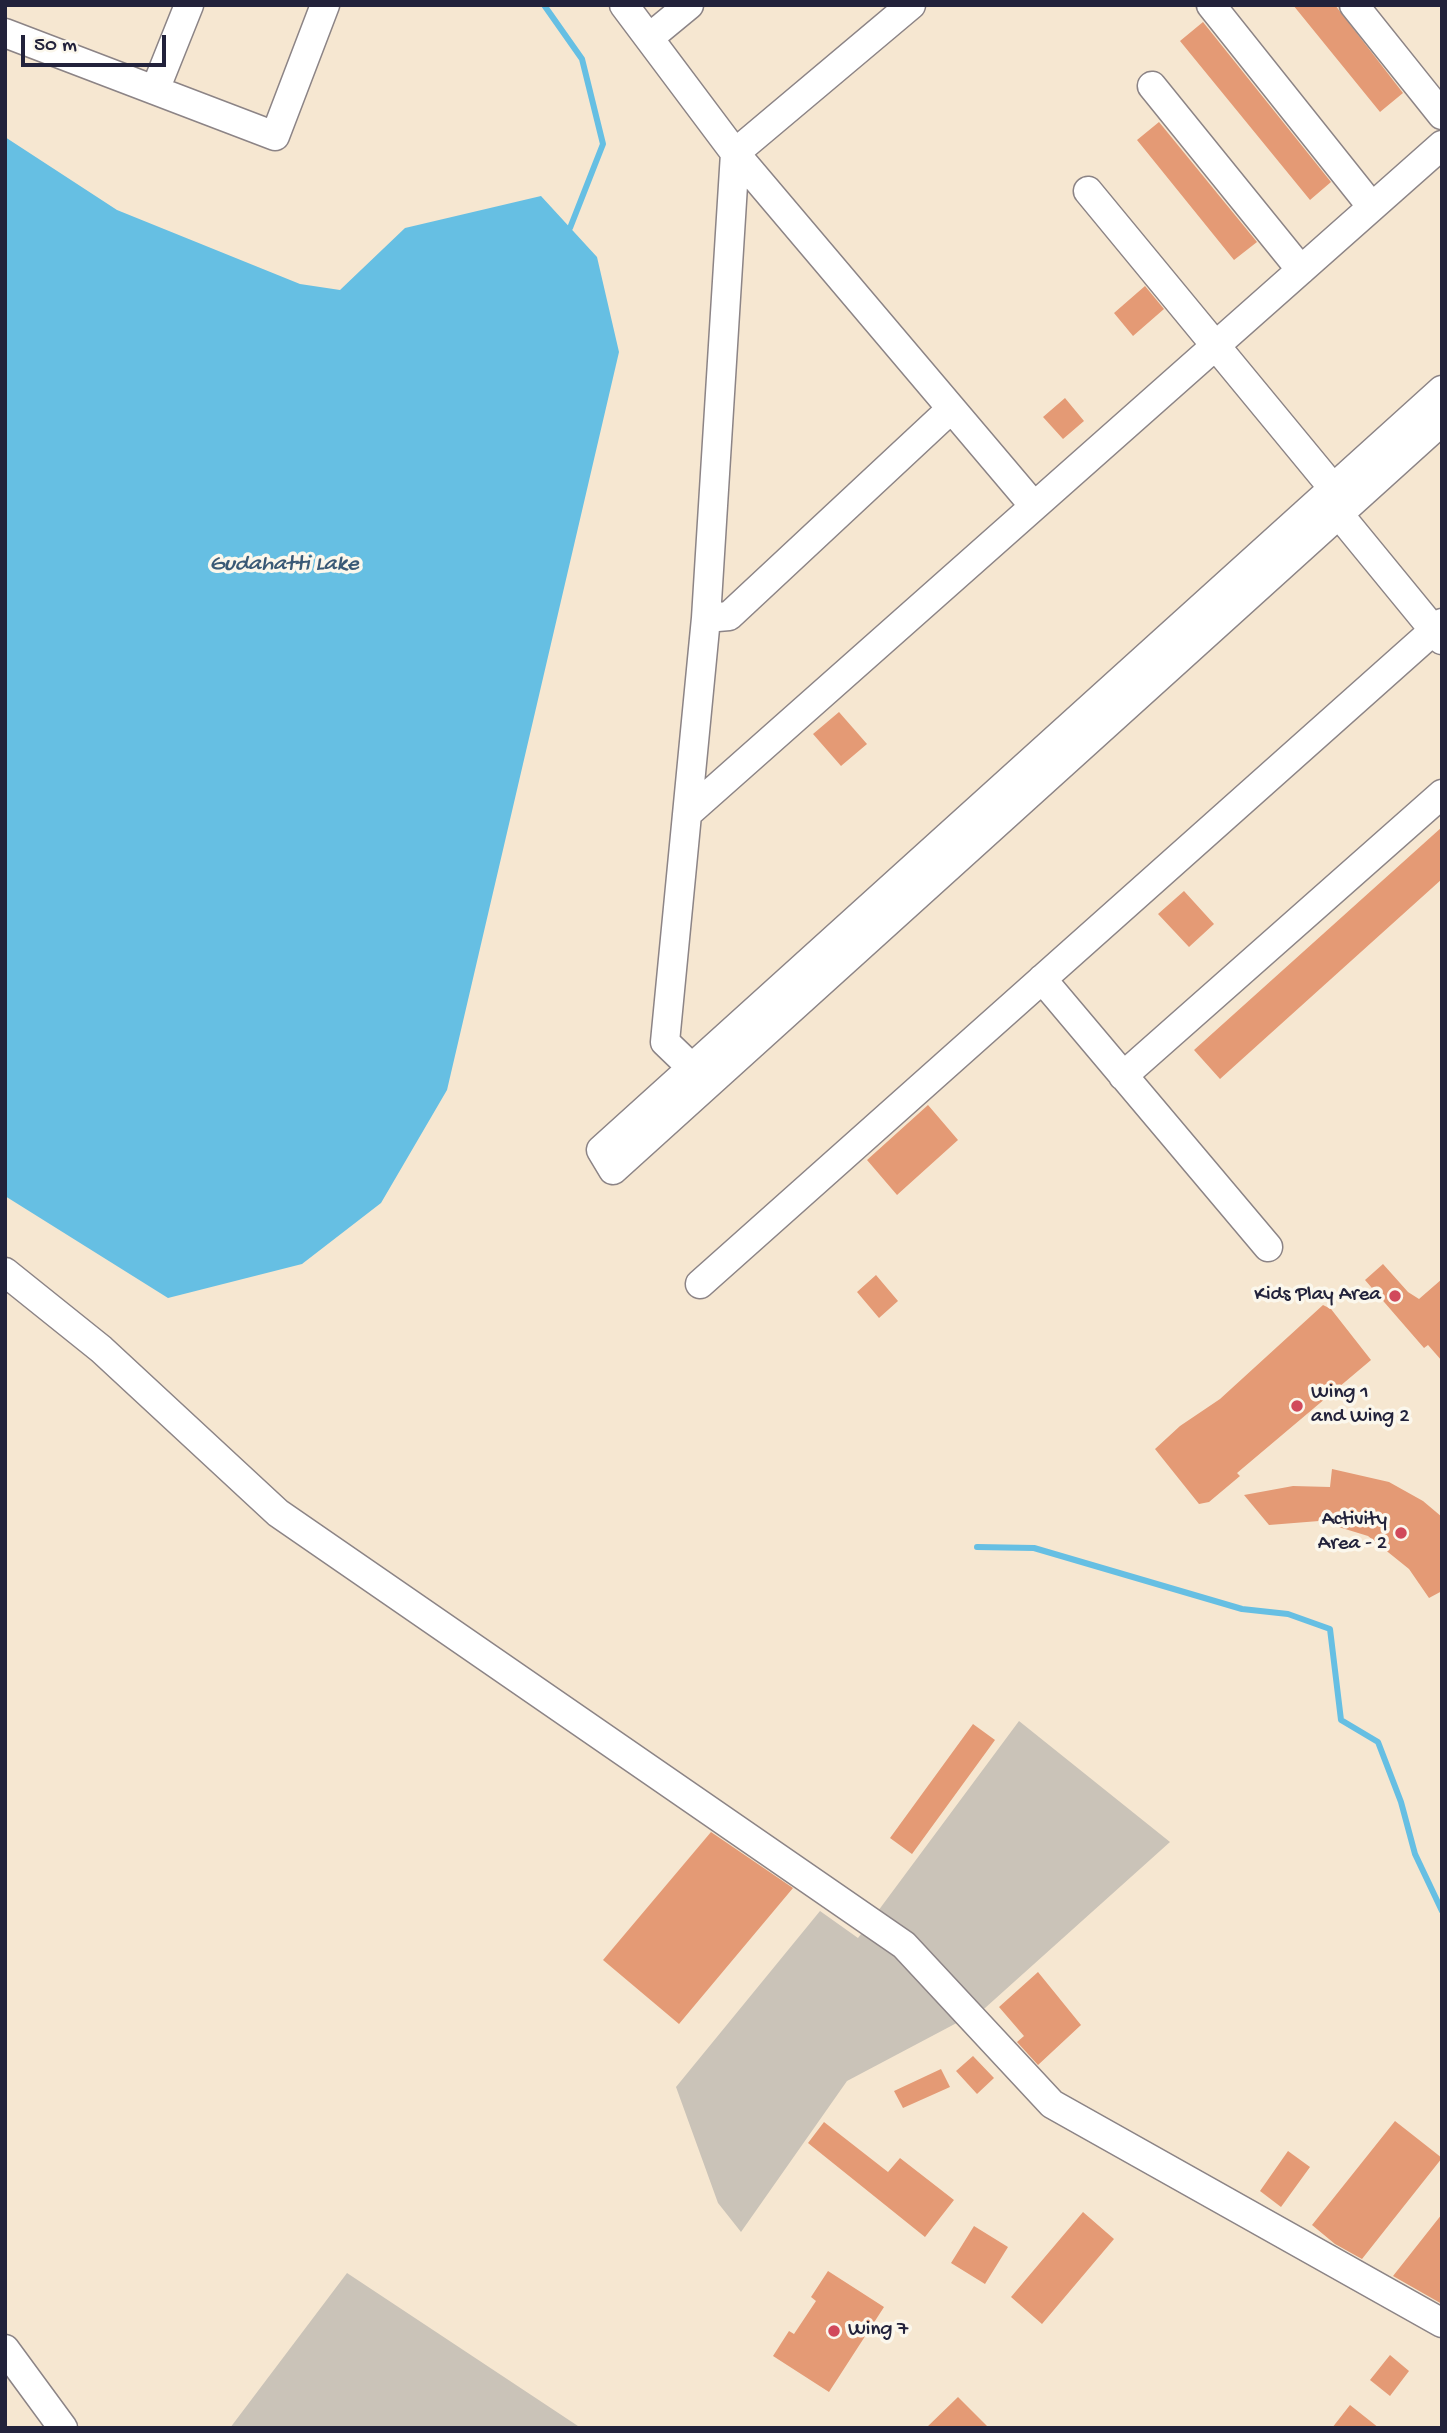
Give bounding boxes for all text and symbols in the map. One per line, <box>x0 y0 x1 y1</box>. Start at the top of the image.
scale bar <box>24 21 170 65</box>
text: 50 m <box>34 34 77 59</box>
water label: Gudahatti Lake <box>209 551 359 579</box>
place label: Kids Play Area <box>1254 1283 1381 1309</box>
marker: Kids Play Area <box>1387 1288 1403 1304</box>
place label: Wing 1 and Wing 2 <box>1311 1381 1410 1431</box>
marker: Wing 1 and Wing 2 <box>1289 1398 1305 1414</box>
place label: Activity Area - 2 <box>1318 1508 1387 1558</box>
marker: Activity Area - 2 <box>1393 1525 1409 1541</box>
place label: Wing 7 <box>848 2318 908 2344</box>
marker: Wing 7 <box>826 2323 842 2339</box>

